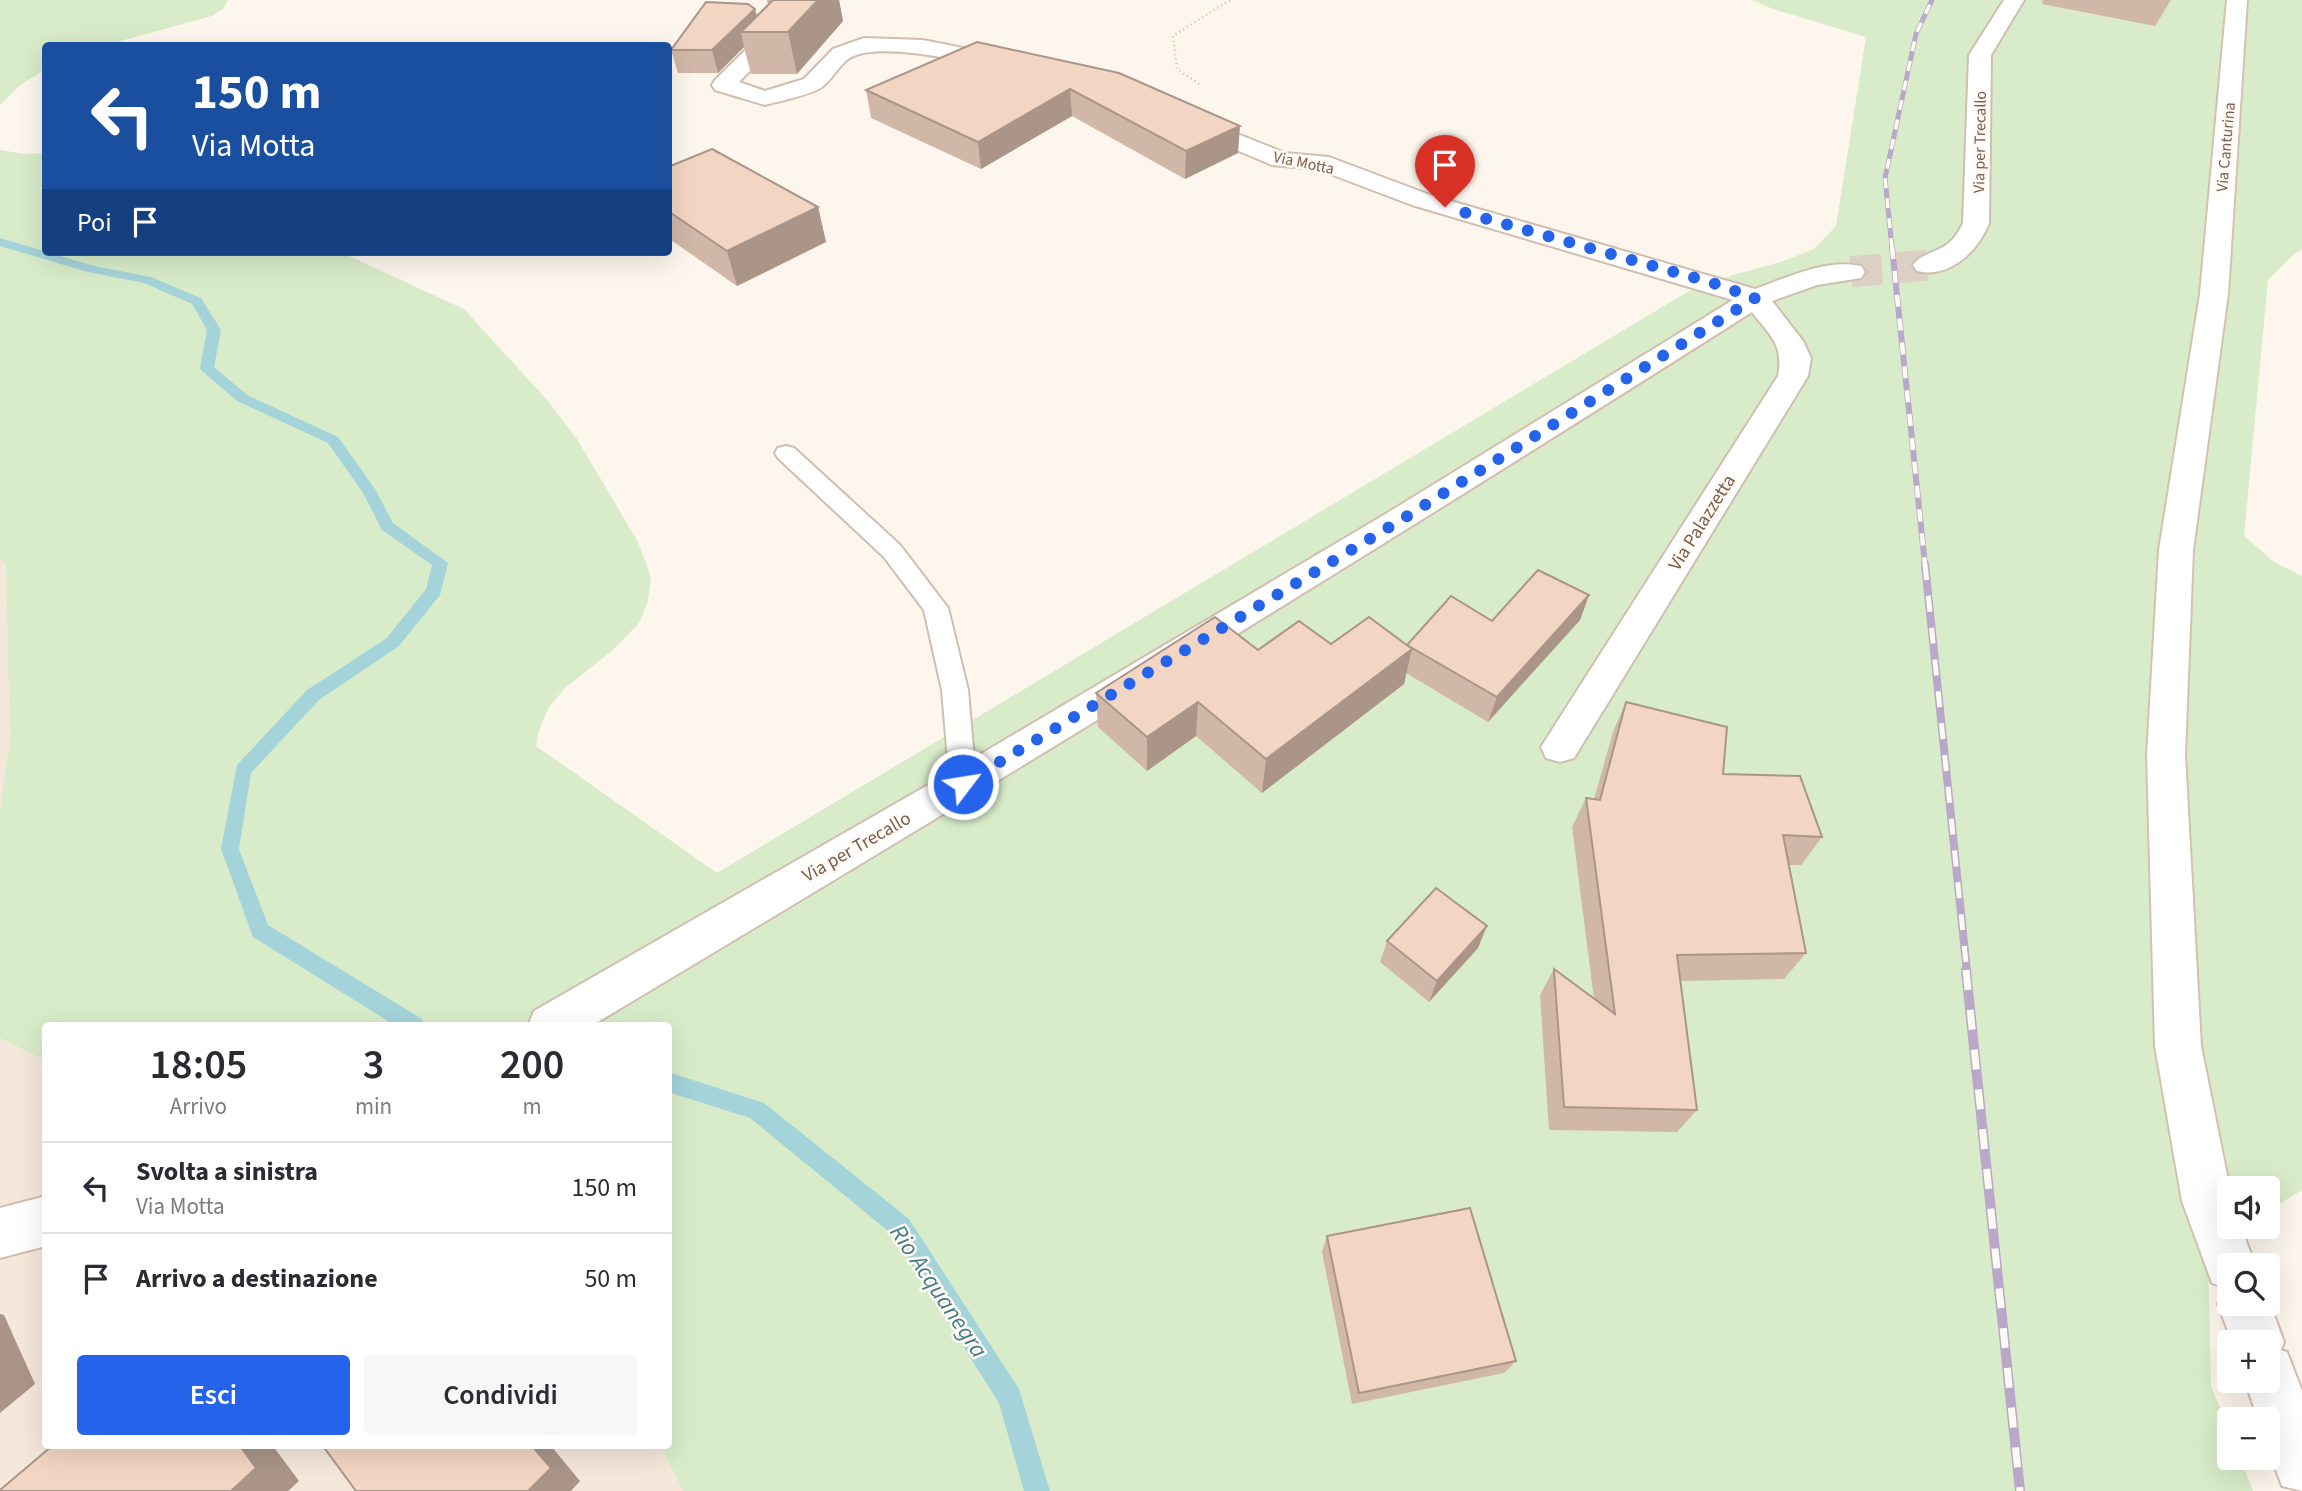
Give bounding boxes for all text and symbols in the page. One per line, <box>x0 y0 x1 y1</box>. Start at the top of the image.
text: 150 m <box>192 58 321 128</box>
icon: left <box>77 70 168 161</box>
street label: Via per Trecallo <box>1968 91 1992 193</box>
street label: Via Canturina <box>2211 101 2241 193</box>
text: Via Motta <box>192 123 315 169</box>
pin <box>1415 135 1475 207</box>
street label: Via Motta <box>1271 146 1336 180</box>
icon: arrive <box>1426 146 1464 184</box>
icon: arrive <box>126 203 164 241</box>
text: Poi <box>77 204 112 241</box>
street label: Via Palazzetta <box>1662 470 1742 576</box>
position arrow <box>926 747 1000 821</box>
street label: Via per Trecallo <box>797 805 916 889</box>
text: 18:05 <box>150 1035 247 1095</box>
text: 3 <box>363 1035 384 1095</box>
text: 200 <box>500 1035 564 1095</box>
text: Arrivo <box>170 1090 227 1123</box>
text: min <box>355 1090 392 1123</box>
text: m <box>523 1090 542 1123</box>
text: Svolta a sinistra <box>136 1153 318 1190</box>
icon: left <box>77 1169 115 1207</box>
text: 150 m <box>571 1169 637 1206</box>
map controls <box>2217 1176 2280 1470</box>
button: sound <box>2217 1176 2280 1239</box>
text: Via Motta <box>136 1190 225 1223</box>
water label: Rio Acquanegra <box>881 1217 996 1365</box>
button: search <box>2217 1253 2280 1316</box>
icon: arrive <box>77 1260 115 1298</box>
text: Arrivo a destinazione <box>136 1260 378 1297</box>
text: 50 m <box>584 1260 637 1297</box>
button: + <box>2217 1330 2280 1393</box>
button: Esci <box>77 1355 350 1435</box>
button: Condividi <box>364 1355 637 1435</box>
button: − <box>2217 1407 2280 1470</box>

